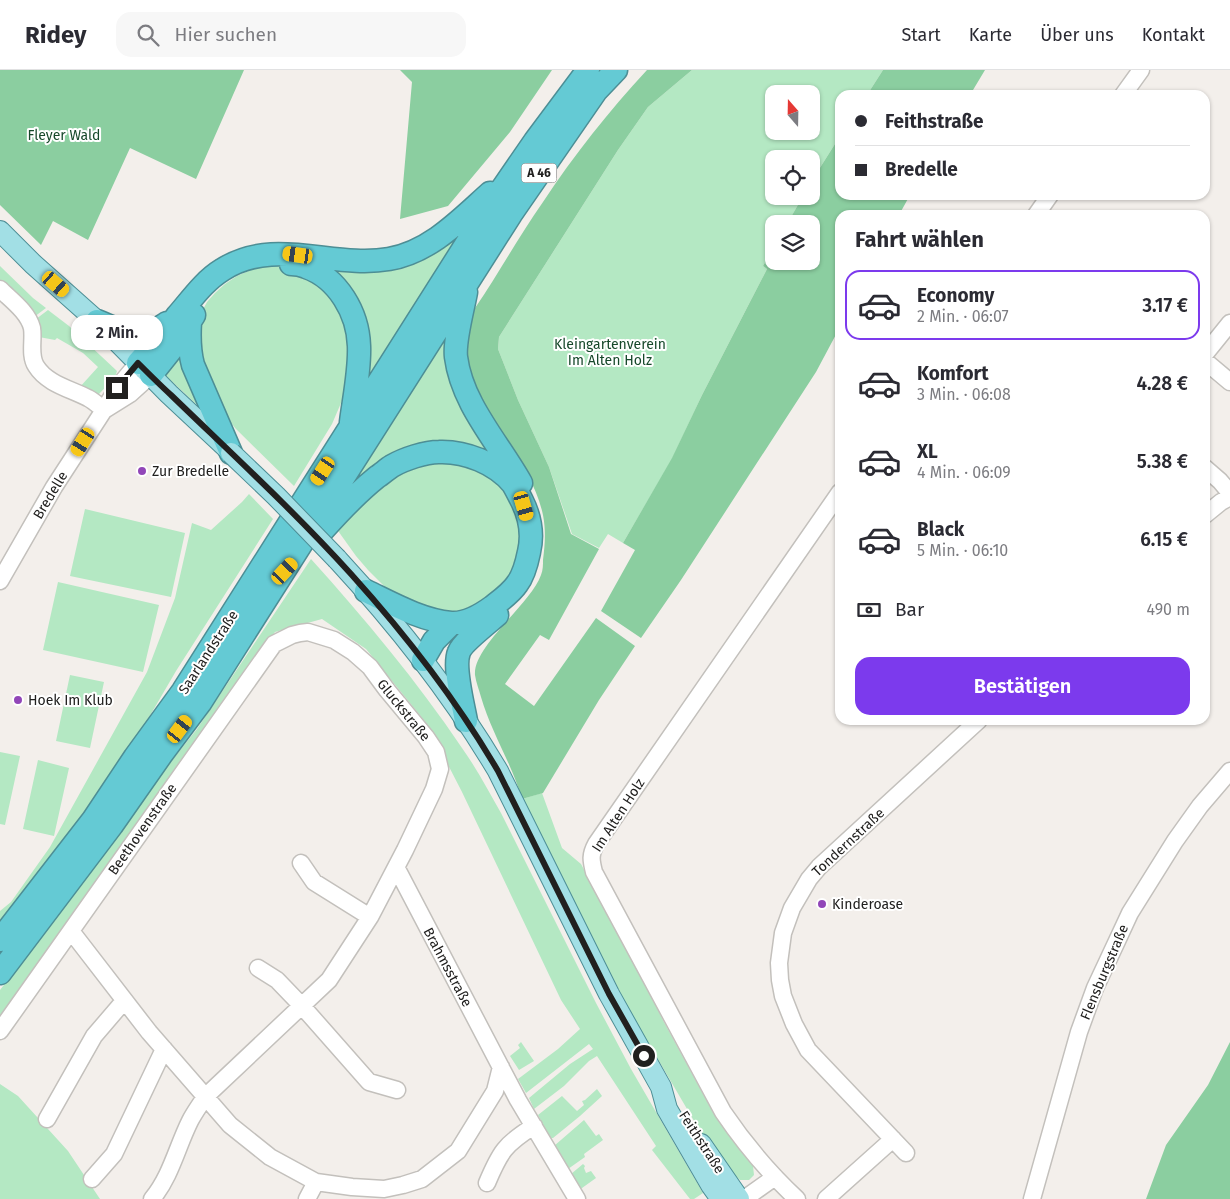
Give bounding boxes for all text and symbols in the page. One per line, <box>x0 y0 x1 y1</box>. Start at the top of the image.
search box <box>116 12 466 57</box>
text: Ridey <box>25 21 86 49</box>
icon: search <box>134 21 162 49</box>
text: Hier suchen <box>174 23 277 46</box>
text: Start <box>901 24 941 46</box>
text: Karte <box>969 24 1012 46</box>
text: Über uns <box>1040 24 1114 46</box>
text: Kontakt <box>1142 24 1205 46</box>
north arrow <box>765 85 820 140</box>
map controls <box>765 85 820 270</box>
text: Feithstraße <box>885 110 984 133</box>
park label: Fleyer Wald <box>28 127 100 144</box>
button: locate <box>765 150 820 205</box>
text: Bredelle <box>885 158 958 181</box>
road number: A 46 <box>522 164 556 182</box>
button: layers <box>765 215 820 270</box>
text: Fahrt wählen <box>855 226 984 253</box>
car <box>282 245 313 265</box>
car <box>39 268 72 300</box>
icon: car <box>857 283 902 328</box>
text: Economy <box>917 284 994 307</box>
text: 3.17 € <box>1142 294 1188 317</box>
text: 2 Min. · 06:07 <box>917 307 1009 326</box>
callout: 2 Min. <box>71 316 163 350</box>
text: 2 Min. <box>96 323 138 342</box>
park label: Kleingartenverein Im Alten Holz <box>554 336 666 369</box>
icon: car <box>857 361 902 406</box>
text: Komfort <box>917 362 988 385</box>
text: 4.28 € <box>1136 372 1188 395</box>
route end <box>106 377 128 399</box>
text: 3 Min. · 06:08 <box>917 385 1011 404</box>
car <box>68 425 97 459</box>
icon: car <box>857 439 902 484</box>
text: XL <box>917 440 938 463</box>
text: 5.38 € <box>1137 450 1188 473</box>
car <box>308 454 337 488</box>
place label: Zur Bredelle <box>152 463 229 480</box>
text: 4 Min. · 06:09 <box>917 463 1011 482</box>
marker: Zur Bredelle <box>136 465 148 477</box>
street label: Bredelle <box>30 468 71 522</box>
car <box>512 490 535 522</box>
icon: car <box>857 517 902 562</box>
text: Black <box>917 518 964 541</box>
text: 6.15 € <box>1140 528 1188 551</box>
text: 5 Min. · 06:10 <box>917 541 1008 560</box>
car <box>269 555 300 587</box>
icon: cash <box>855 596 883 624</box>
text: Bar <box>895 598 924 621</box>
text: 490 m <box>1147 600 1190 619</box>
street label: Saarlandstraße <box>175 607 242 697</box>
button: Bestätigen <box>855 657 1190 715</box>
street label: Gluckstraße <box>373 676 434 745</box>
place label: Hoek Im Klub <box>28 692 113 709</box>
marker: Hoek Im Klub <box>12 694 24 706</box>
car <box>164 713 195 745</box>
street label: Im Alten Holz <box>588 775 649 855</box>
street label: Beethovenstraße <box>105 780 180 878</box>
street label: Tondernstraße <box>809 805 888 880</box>
place label: Kinderoase <box>832 896 903 913</box>
marker: Kinderoase <box>816 898 828 910</box>
street label: Flensburgstraße <box>1077 922 1132 1022</box>
street label: Brahmsstraße <box>419 925 476 1010</box>
route start <box>633 1045 655 1067</box>
street label: Feithstraße <box>675 1108 728 1177</box>

